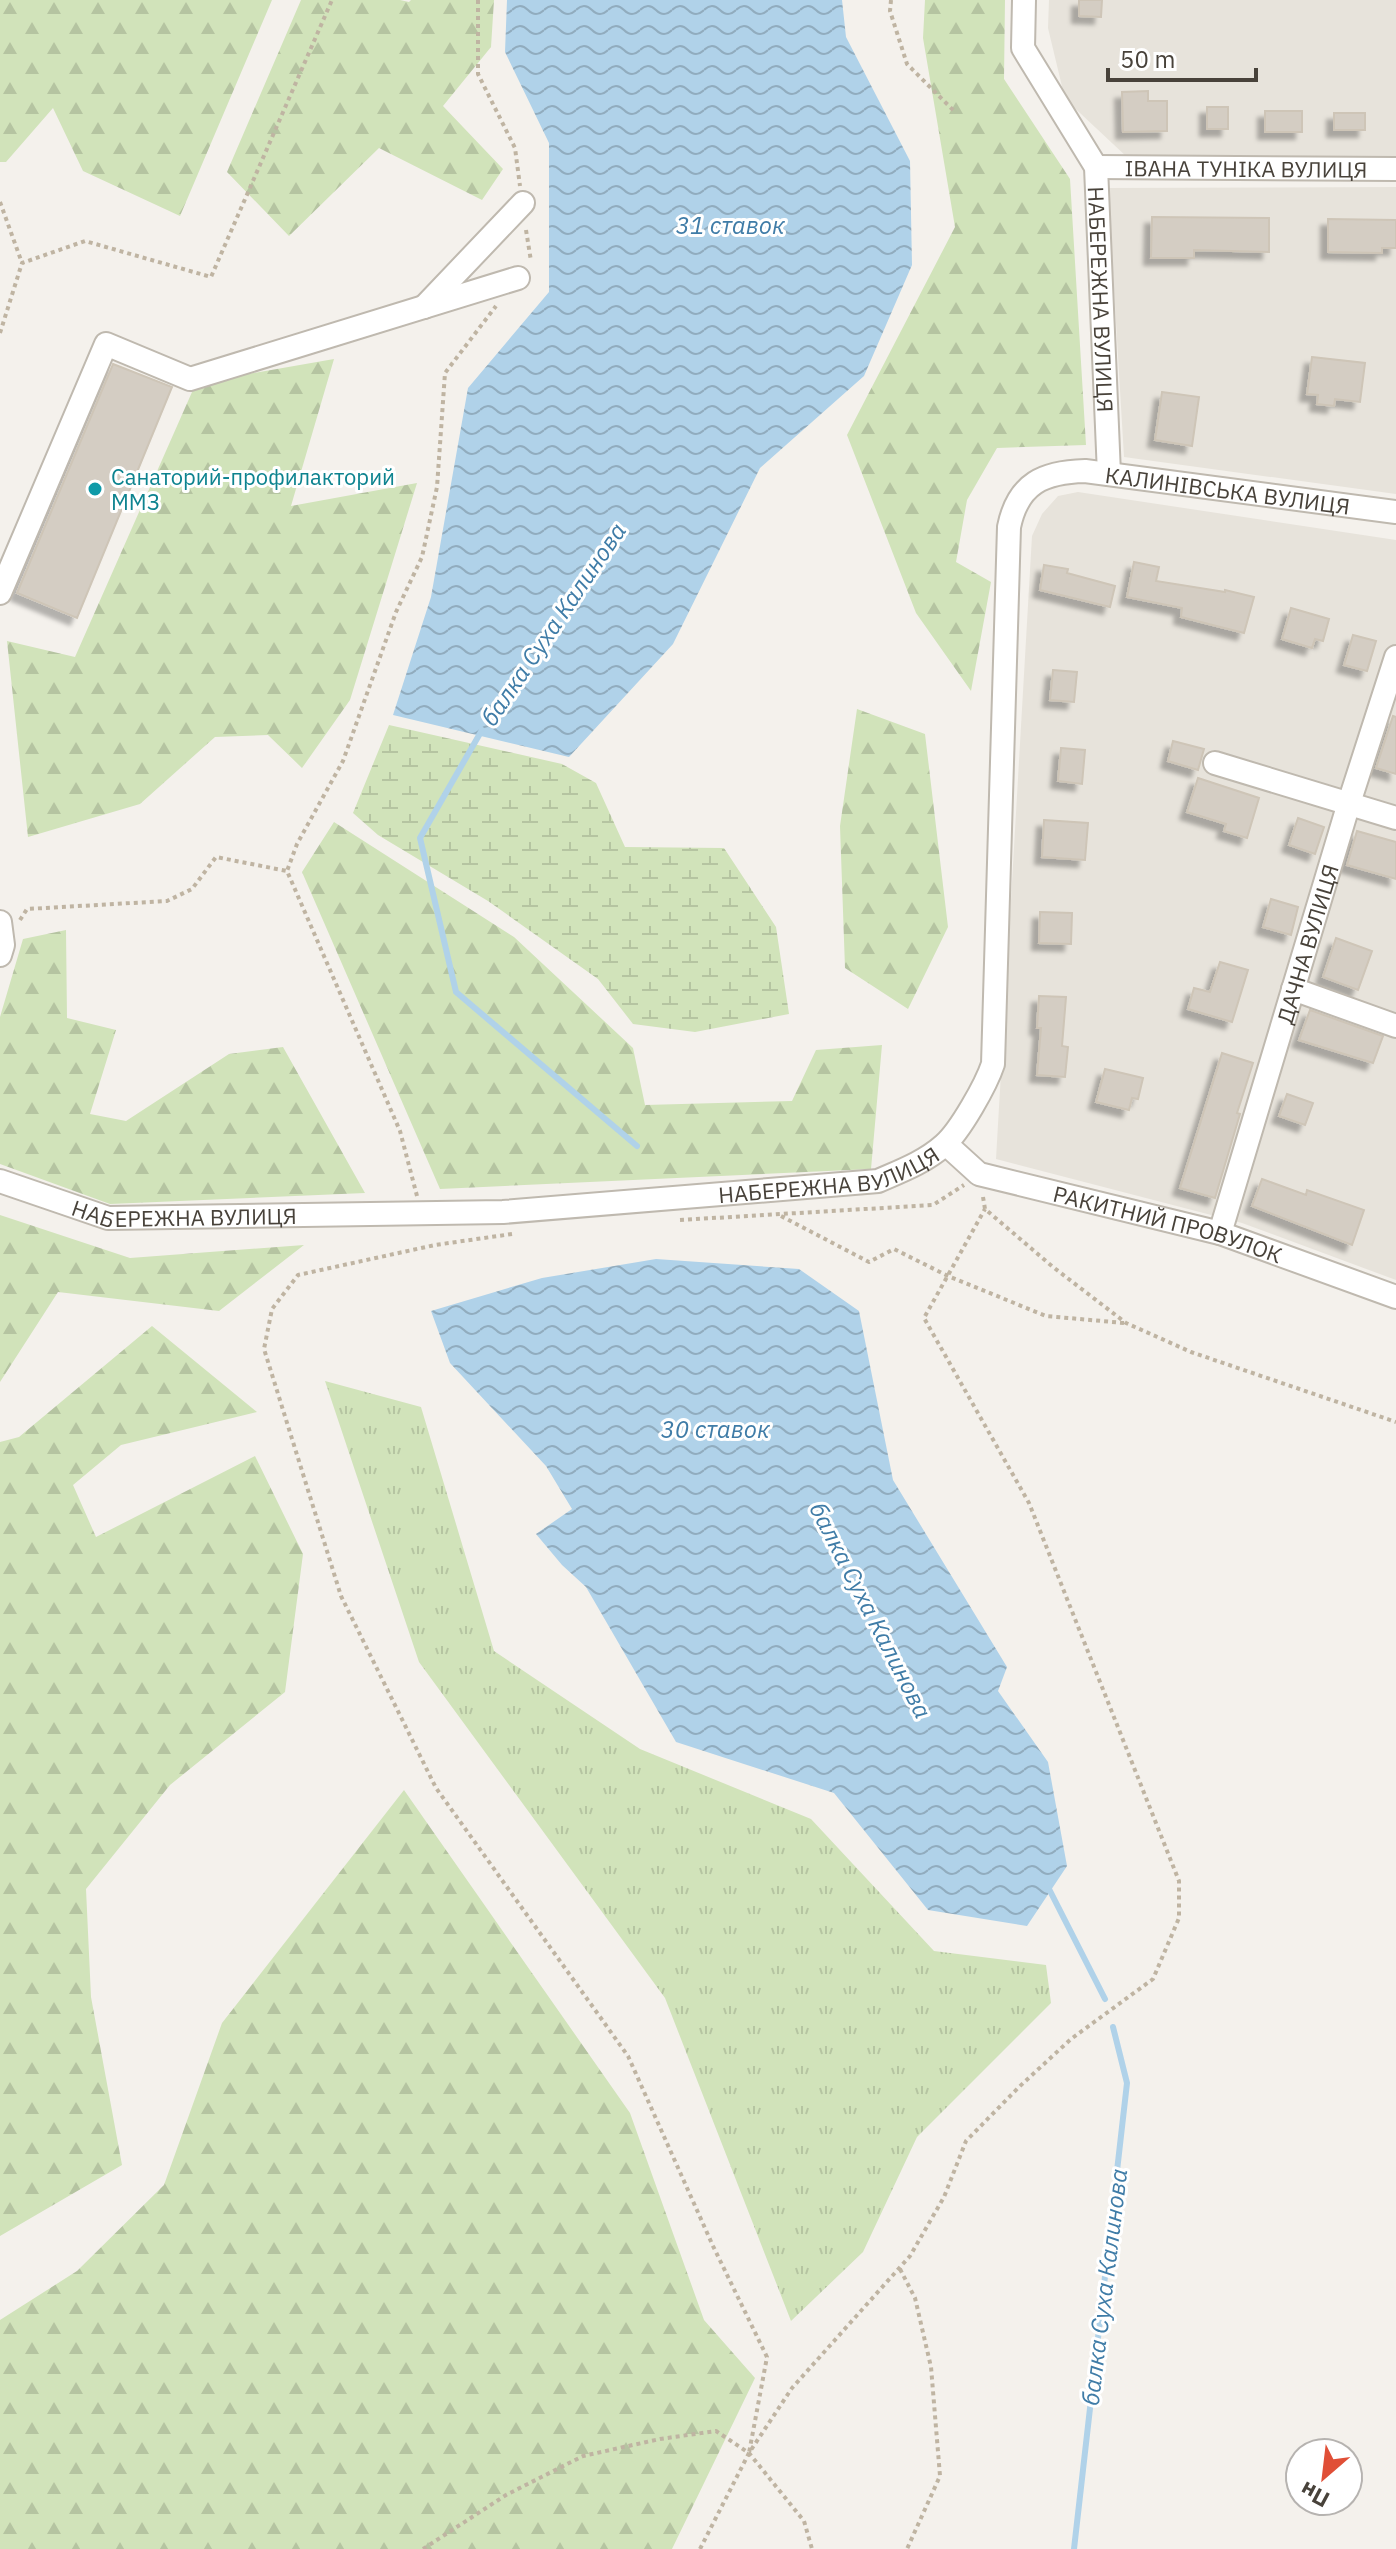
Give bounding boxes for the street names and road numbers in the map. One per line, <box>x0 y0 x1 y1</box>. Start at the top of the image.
street label: ІВАНА ТУНІКА ВУЛИЦЯ <box>1124 153 1368 183</box>
street label: НАБЕРЕЖНА ВУЛИЦЯ <box>1082 186 1121 413</box>
street label: КАЛИНІВСЬКА ВУЛИЦЯ <box>1104 459 1352 520</box>
street label: ДАЧНА ВУЛИЦЯ <box>1269 861 1344 1027</box>
street label: НАБЕРЕЖНА ВУЛИЦЯ <box>717 1139 944 1209</box>
street label: РАКИТНИЙ ПРОВУЛОК <box>1051 1178 1287 1269</box>
street label: НАБЕРЕЖНА ВУЛИЦЯ <box>68 1192 297 1234</box>

